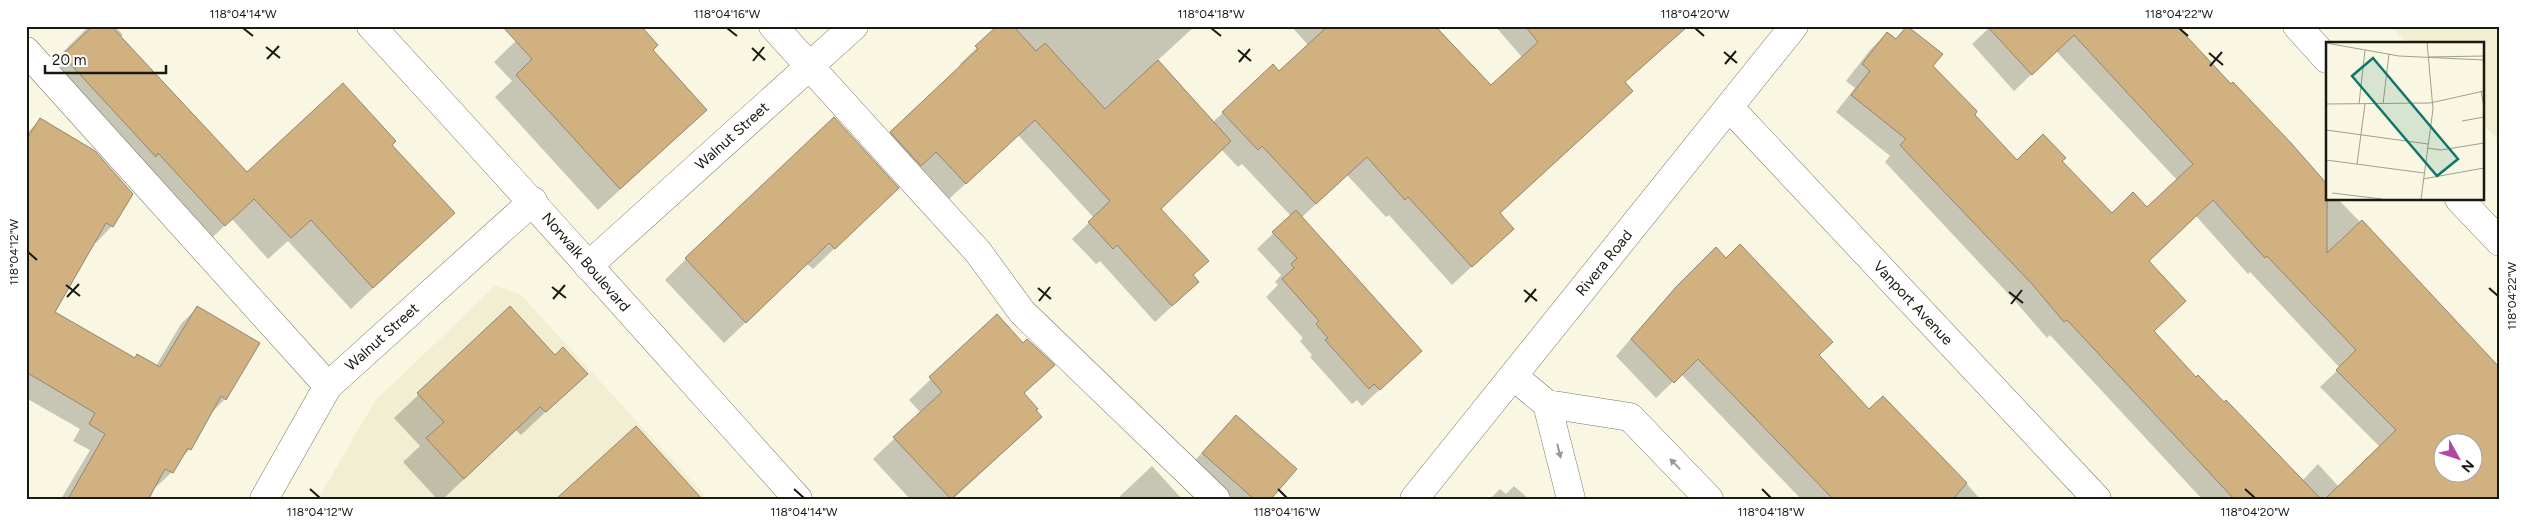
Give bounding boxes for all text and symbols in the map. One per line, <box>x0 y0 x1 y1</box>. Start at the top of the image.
text: 118°04'14"W <box>209 7 277 21</box>
text: 118°04'16"W <box>694 7 761 21</box>
text: 118°04'18"W <box>1178 7 1245 21</box>
text: 118°04'20"W <box>1660 7 1730 21</box>
text: 118°04'22"W <box>2145 7 2213 21</box>
scale bar <box>45 42 166 74</box>
inset map <box>2326 42 2484 200</box>
text: 20 m <box>52 51 86 69</box>
street label: Walnut Street <box>691 98 773 174</box>
street label: Norwalk Boulevard <box>538 209 634 315</box>
text: 118°04'12"W <box>7 218 21 285</box>
street label: Rivera Road <box>1572 226 1636 300</box>
street label: Vanport Avenue <box>1869 257 1957 349</box>
text: 118°04'22"W <box>2505 262 2519 330</box>
street label: Walnut Street <box>341 299 423 375</box>
north arrow <box>2434 432 2484 482</box>
one-way arrow <box>1555 444 1563 459</box>
text: N <box>2458 456 2478 476</box>
one-way arrow <box>1669 458 1681 470</box>
text: 118°04'12"W <box>287 505 354 519</box>
text: 118°04'14"W <box>770 505 838 519</box>
text: 118°04'16"W <box>1254 505 1321 519</box>
text: 118°04'18"W <box>1738 505 1805 519</box>
text: 118°04'20"W <box>2220 505 2290 519</box>

